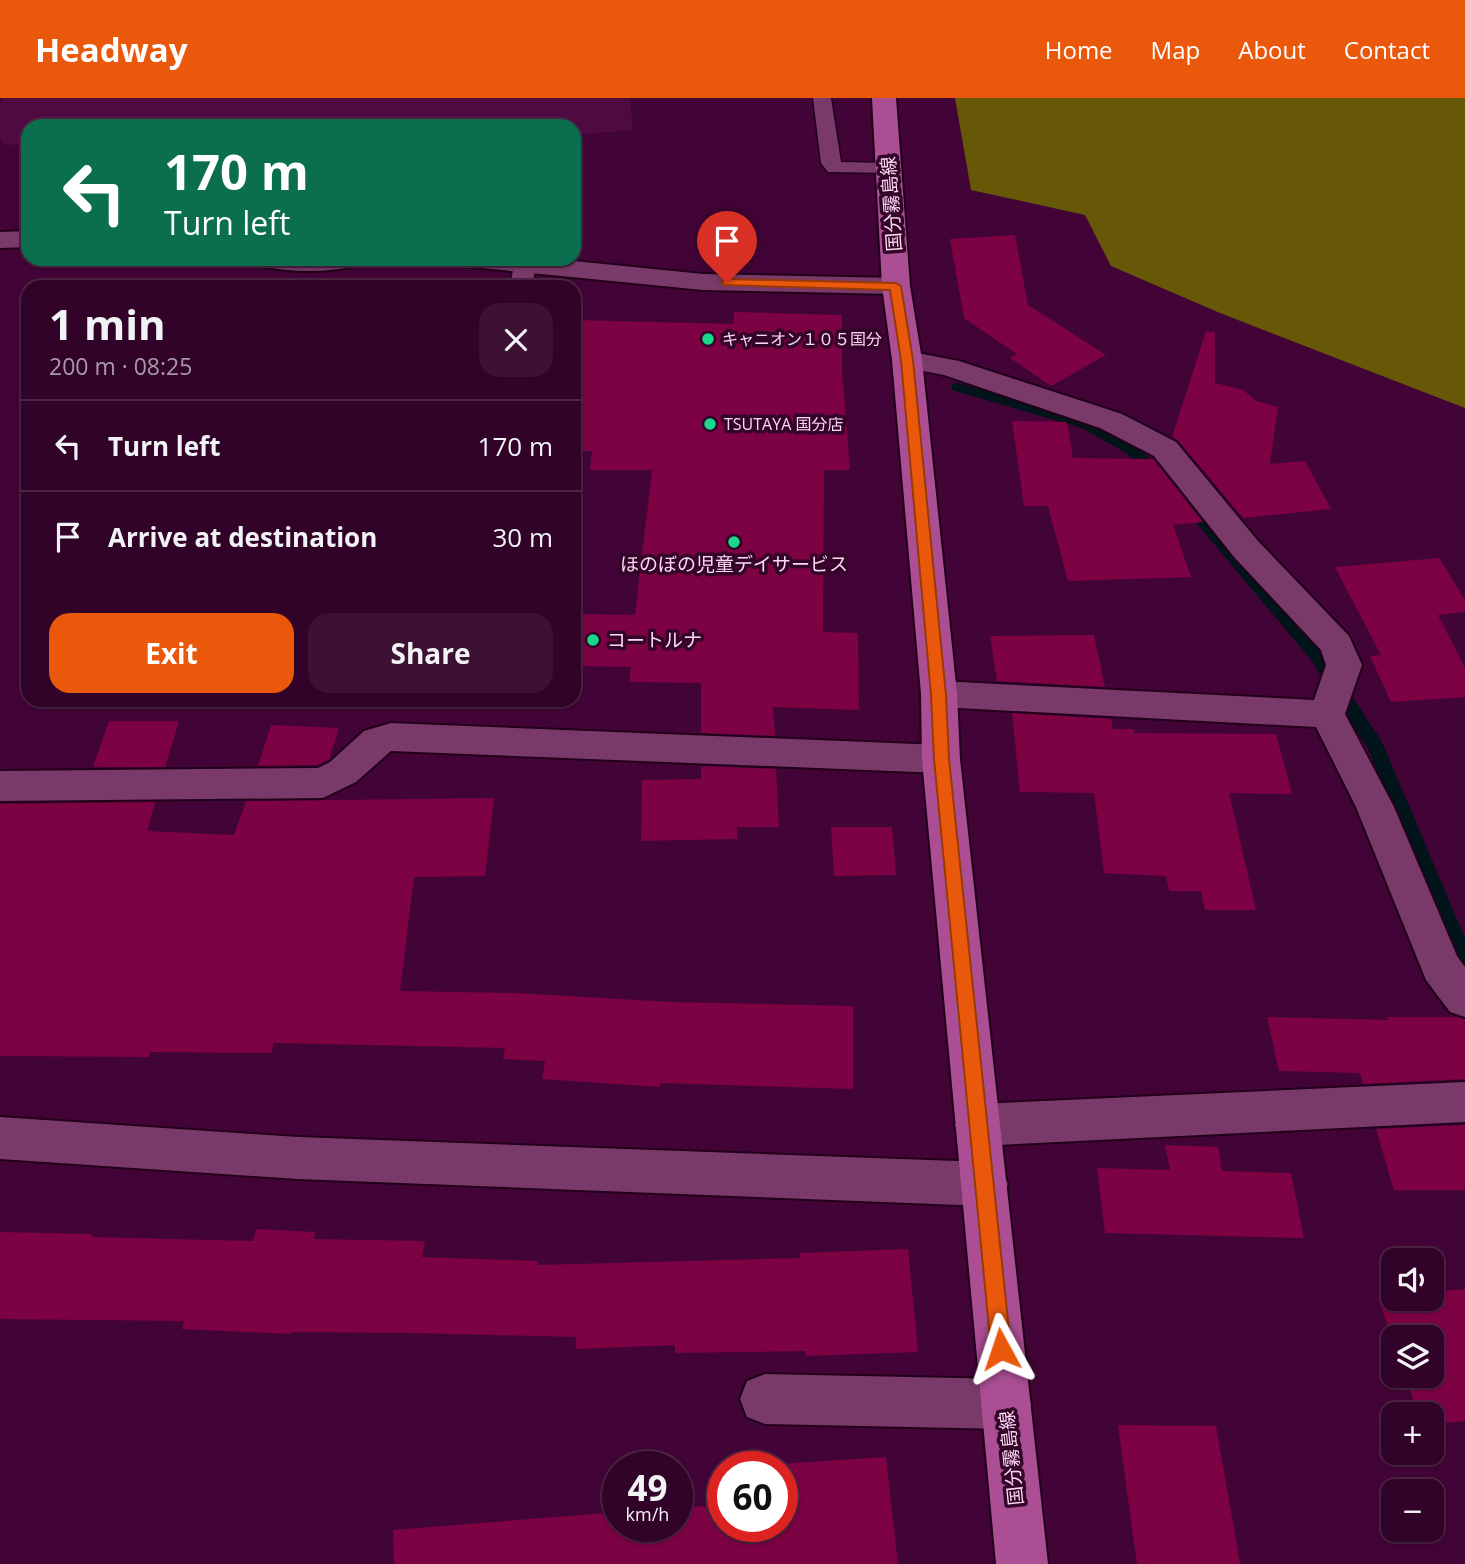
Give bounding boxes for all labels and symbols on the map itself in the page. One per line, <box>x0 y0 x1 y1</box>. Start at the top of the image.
street label: 国分霧島線 <box>875 156 907 252</box>
pin <box>697 211 757 283</box>
place label: キャニオン１０５国分 <box>722 328 882 350</box>
marker: キャニオン１０５国分 <box>700 331 716 347</box>
place label: TSUTAYA 国分店 <box>724 413 843 435</box>
marker: TSUTAYA 国分店 <box>702 416 718 432</box>
marker: ほのぼの児童デイサービス <box>726 534 742 550</box>
place label: ほのぼの児童デイサービス <box>620 551 848 577</box>
place label: コートルナ <box>607 627 702 653</box>
marker: コートルナ <box>585 632 601 648</box>
position arrow <box>964 1312 1038 1386</box>
street label: 国分霧島線 <box>993 1409 1029 1507</box>
speed limit sign: 60 <box>707 1451 798 1542</box>

